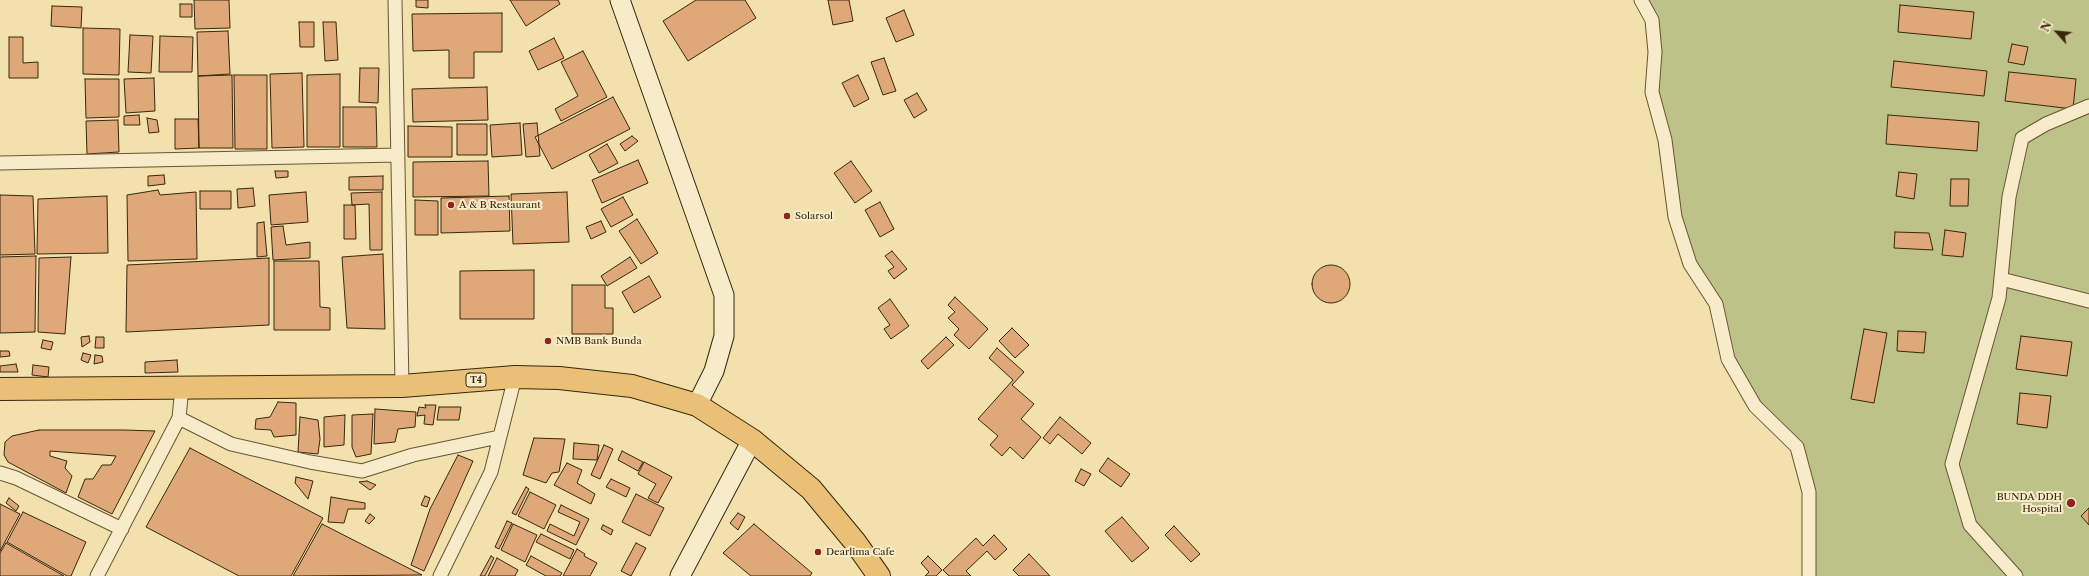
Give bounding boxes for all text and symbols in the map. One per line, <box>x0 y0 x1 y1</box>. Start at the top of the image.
north arrow <box>2037 12 2077 52</box>
text: N <box>2038 19 2055 34</box>
place label: A & B Restaurant <box>459 199 541 211</box>
marker: A & B Restaurant <box>446 200 456 210</box>
place label: Solarsol <box>795 210 833 222</box>
marker: Solarsol <box>782 211 792 221</box>
place label: NMB Bank Bunda <box>556 335 642 347</box>
marker: NMB Bank Bunda <box>543 336 553 346</box>
road number: T4 <box>466 373 486 387</box>
place label: BUNDA DDH Hospital <box>1997 491 2062 514</box>
marker: BUNDA DDH Hospital <box>2065 497 2077 509</box>
place label: Dearlima Cafe <box>826 546 894 558</box>
marker: Dearlima Cafe <box>813 547 823 557</box>

